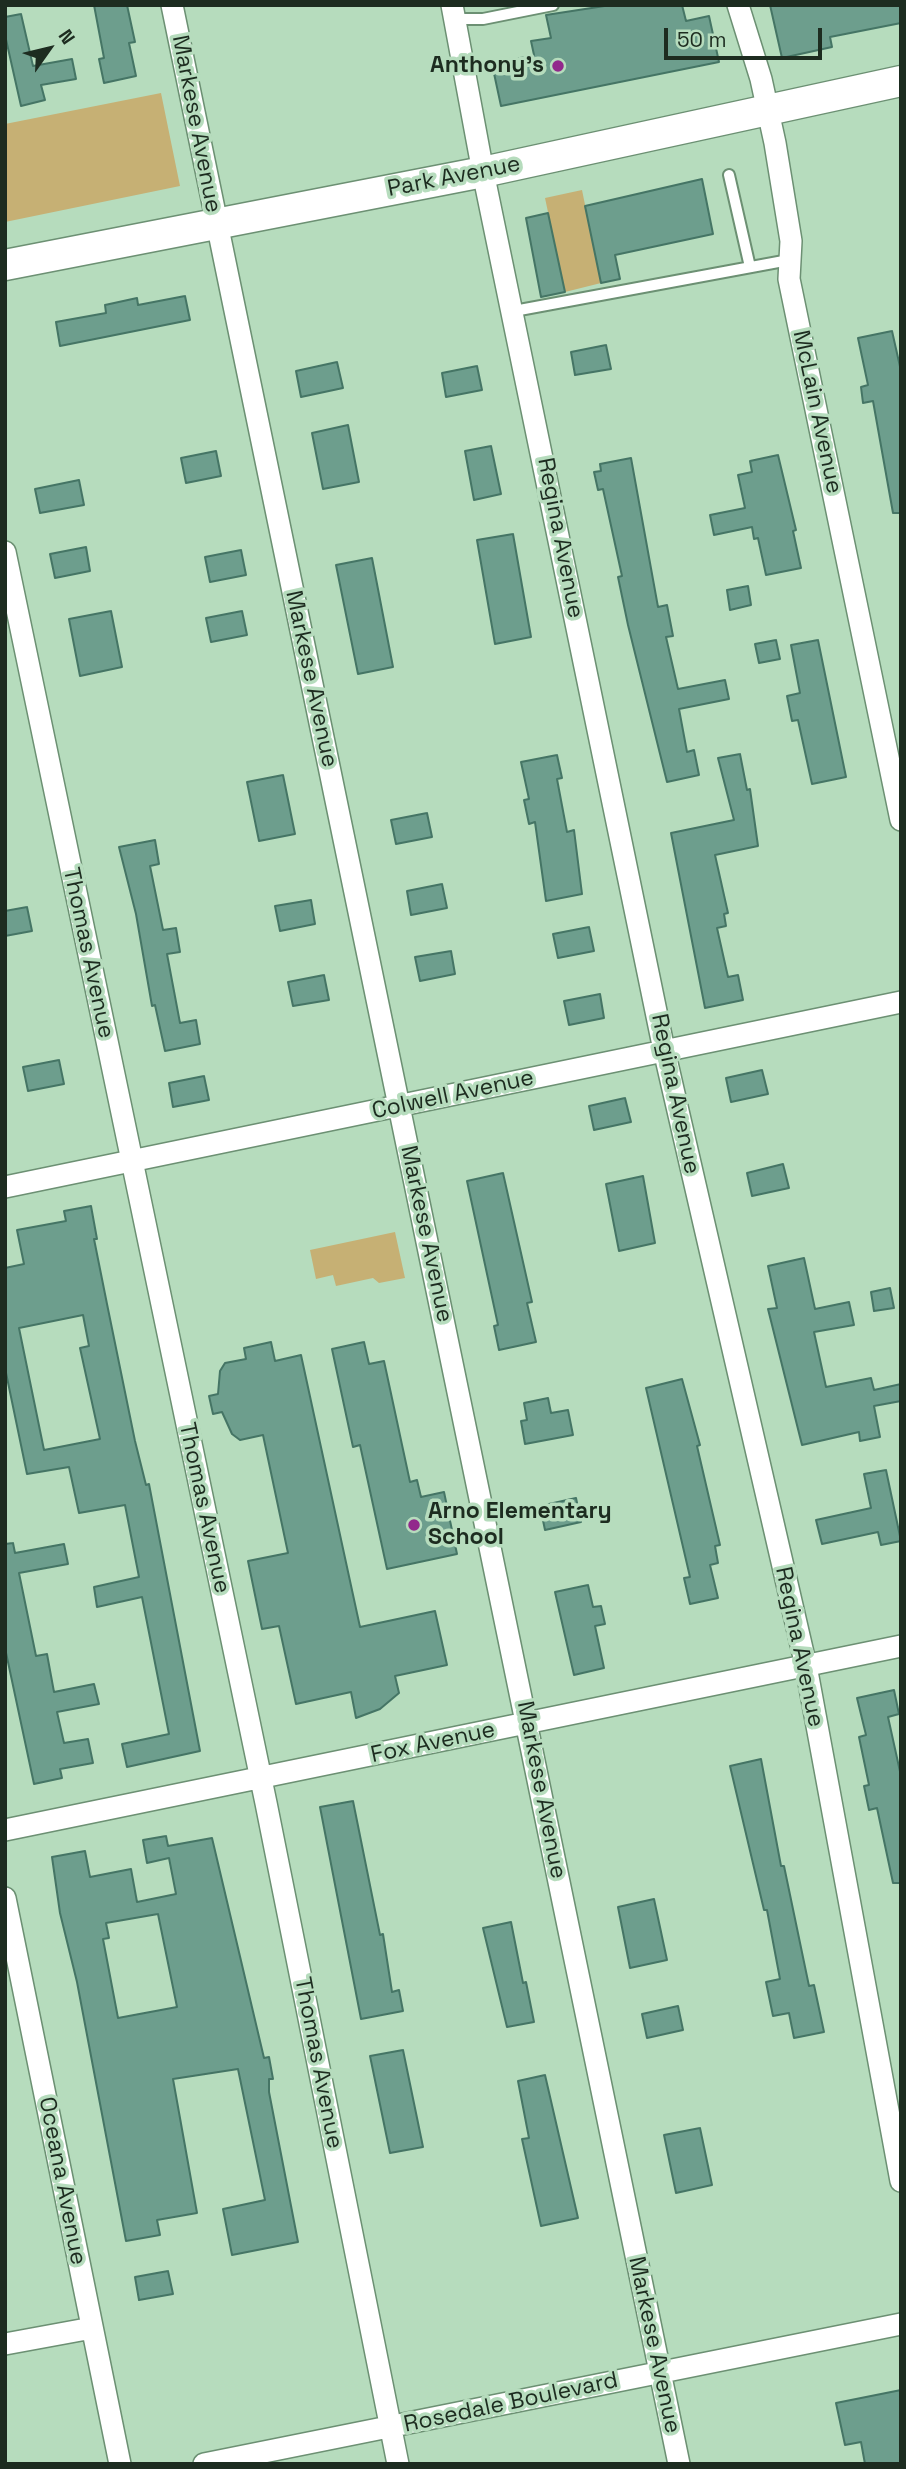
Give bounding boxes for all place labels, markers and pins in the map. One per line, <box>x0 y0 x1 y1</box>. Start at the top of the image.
place label: Anthony's <box>430 52 544 80</box>
marker: Anthony's <box>550 58 566 74</box>
place label: Arno Elementary School <box>428 1498 612 1552</box>
marker: Arno Elementary School <box>406 1517 422 1533</box>

